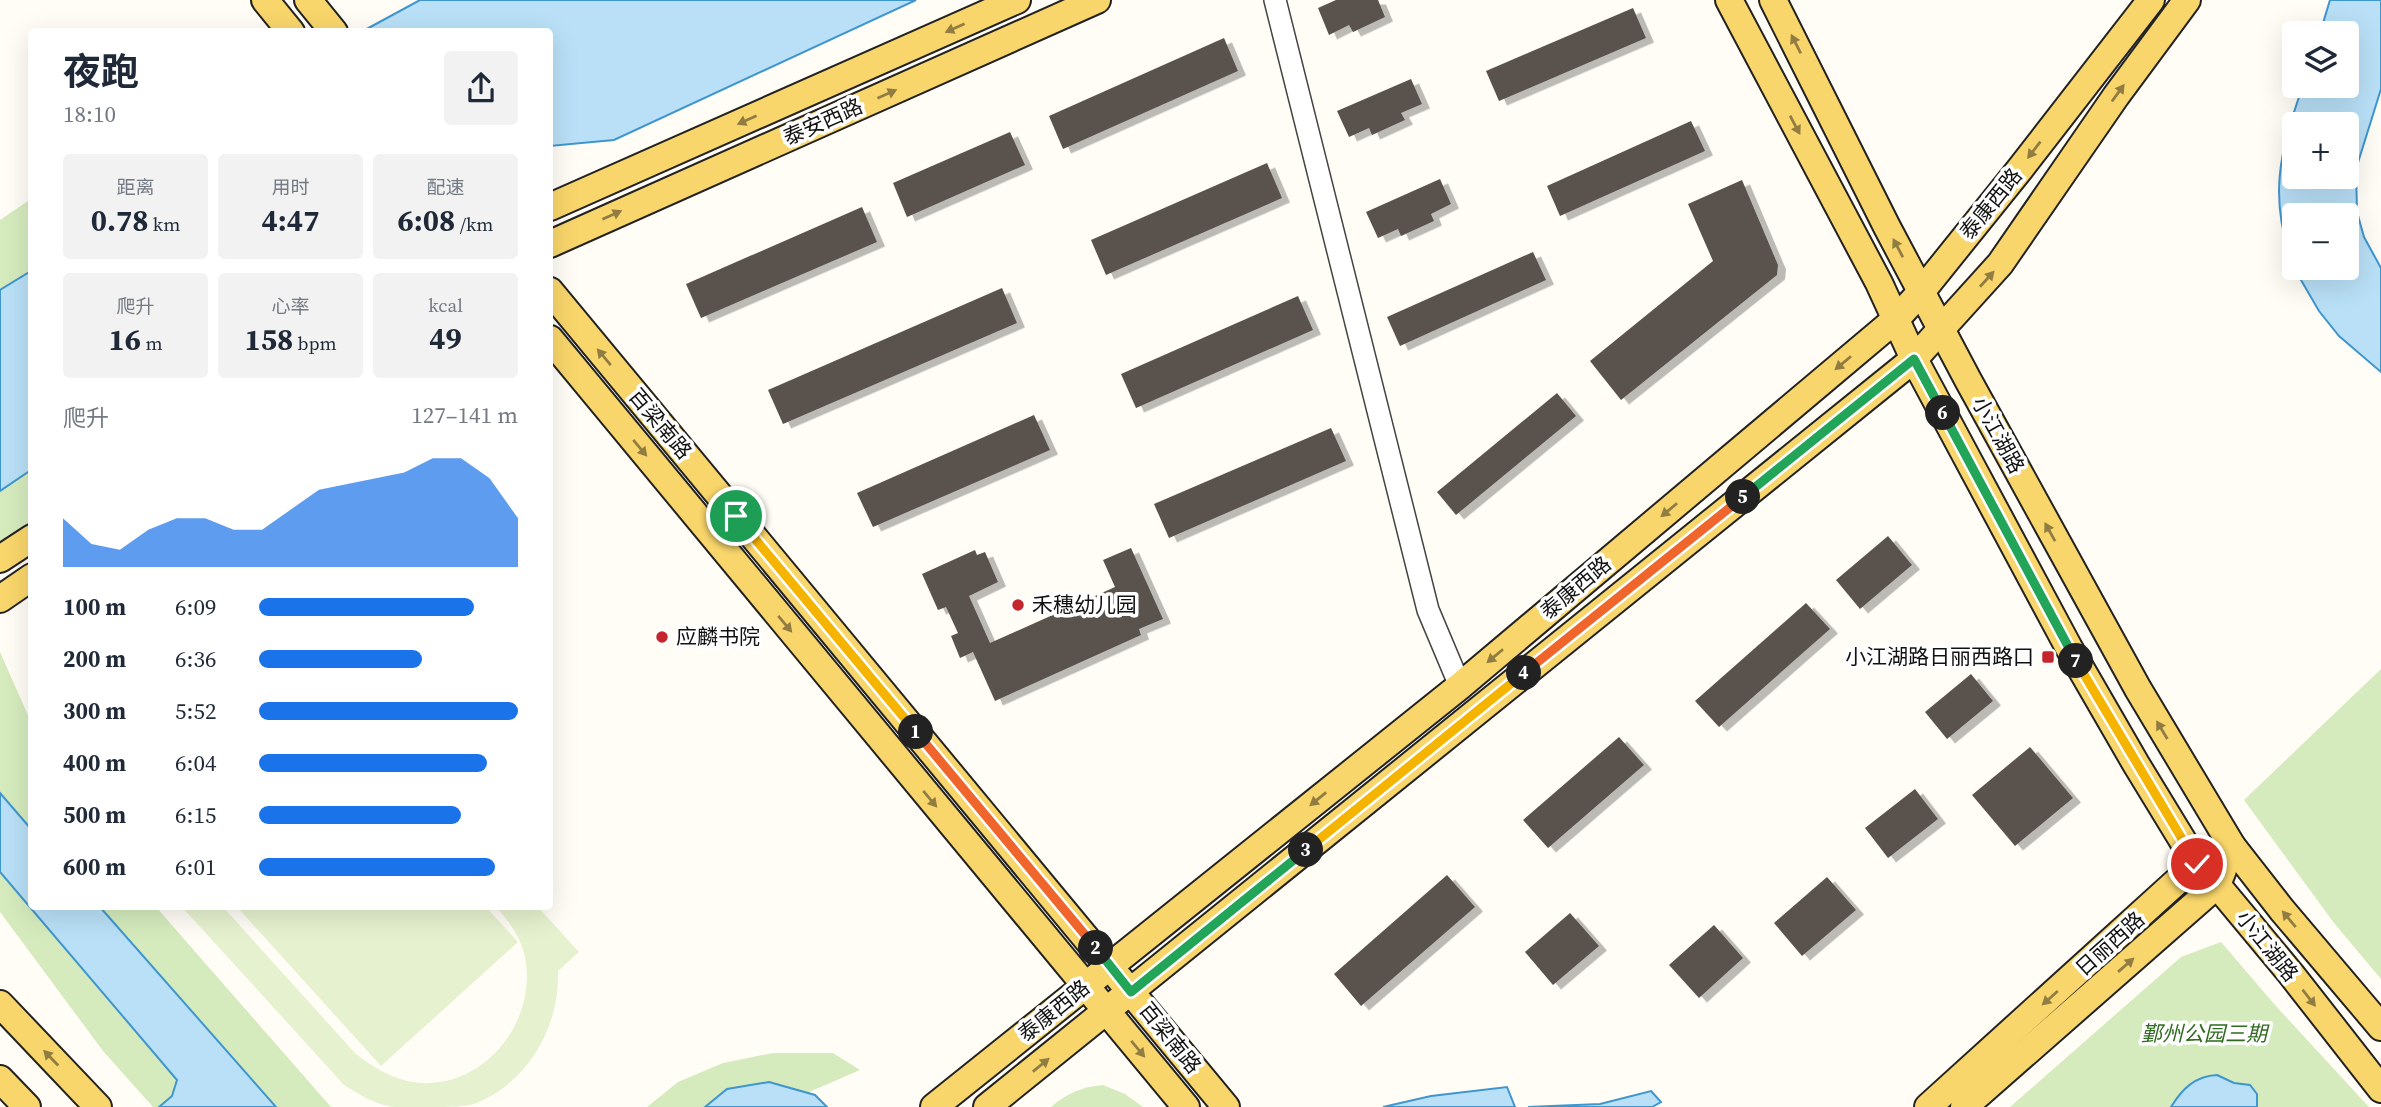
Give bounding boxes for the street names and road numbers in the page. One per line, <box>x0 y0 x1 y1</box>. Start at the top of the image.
street label: 泰安西路 <box>779 91 867 152</box>
street label: 泰康西路 <box>1953 162 2028 245</box>
street label: 百梁南路 <box>622 382 698 465</box>
street label: 小江湖路 <box>1965 391 2031 479</box>
street label: 泰康西路 <box>1534 550 1617 626</box>
street label: 小江湖路 <box>2230 904 2305 987</box>
street label: 日丽西路 <box>2069 905 2151 983</box>
street label: 泰康西路 <box>1012 973 1095 1048</box>
street label: 百梁南路 <box>1133 996 1208 1079</box>

